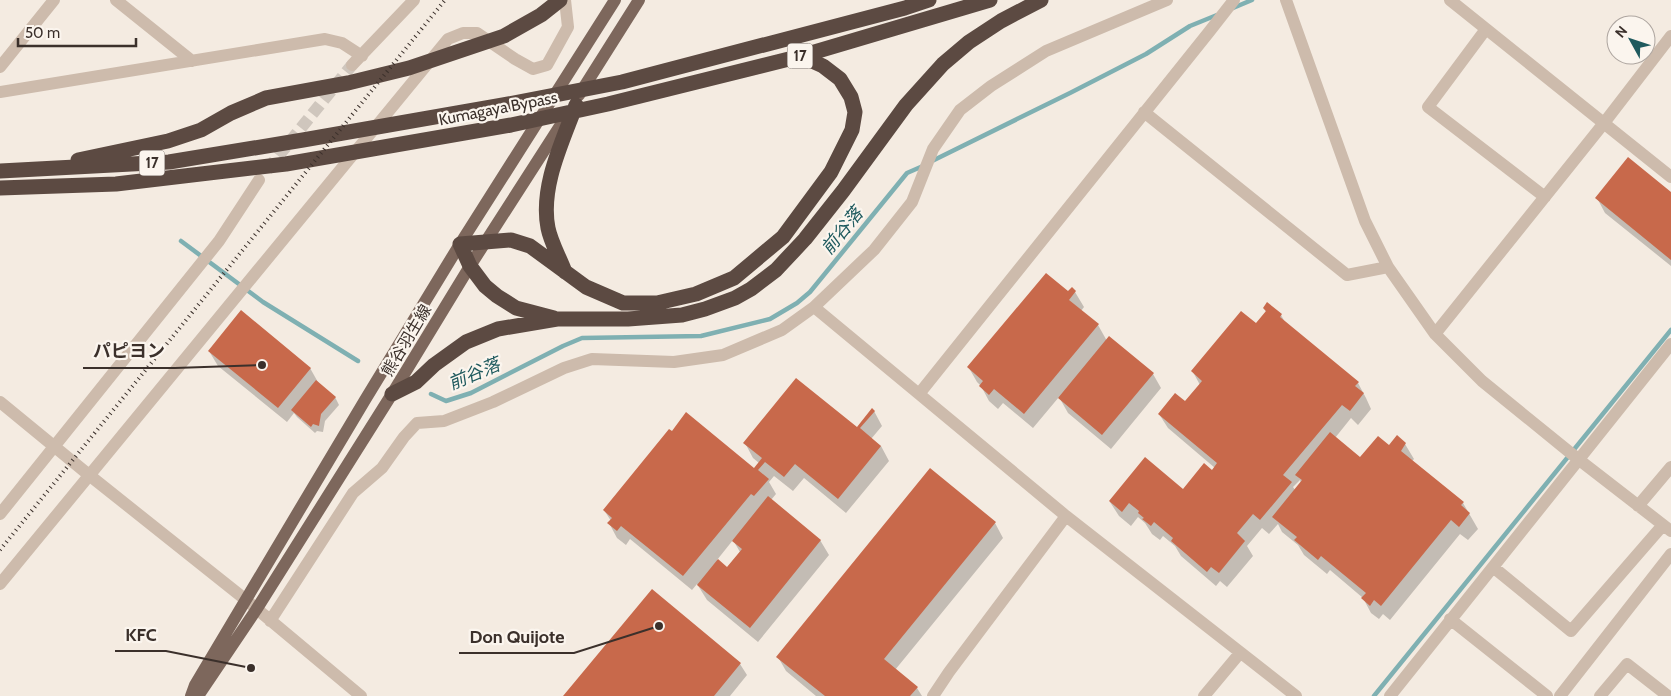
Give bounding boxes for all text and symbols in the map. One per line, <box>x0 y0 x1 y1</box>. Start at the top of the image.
scale bar <box>18 15 135 47</box>
north arrow <box>1606 15 1656 65</box>
text: N <box>1611 22 1631 41</box>
text: 50 m <box>25 24 60 42</box>
road number: 17 <box>788 44 812 68</box>
street label: Kumagaya Bypass <box>437 88 559 129</box>
road number: 17 <box>140 150 164 176</box>
water label: 前谷落 <box>816 201 869 259</box>
street label: 熊谷羽生線 <box>378 301 435 379</box>
callout: パピヨン <box>83 335 175 368</box>
text: パピヨン <box>93 340 165 362</box>
water label: 前谷落 <box>445 352 506 395</box>
callout: KFC <box>115 618 166 651</box>
callout: Don Quijote <box>459 620 574 653</box>
text: KFC <box>125 624 157 646</box>
text: Don Quijote <box>470 626 564 648</box>

